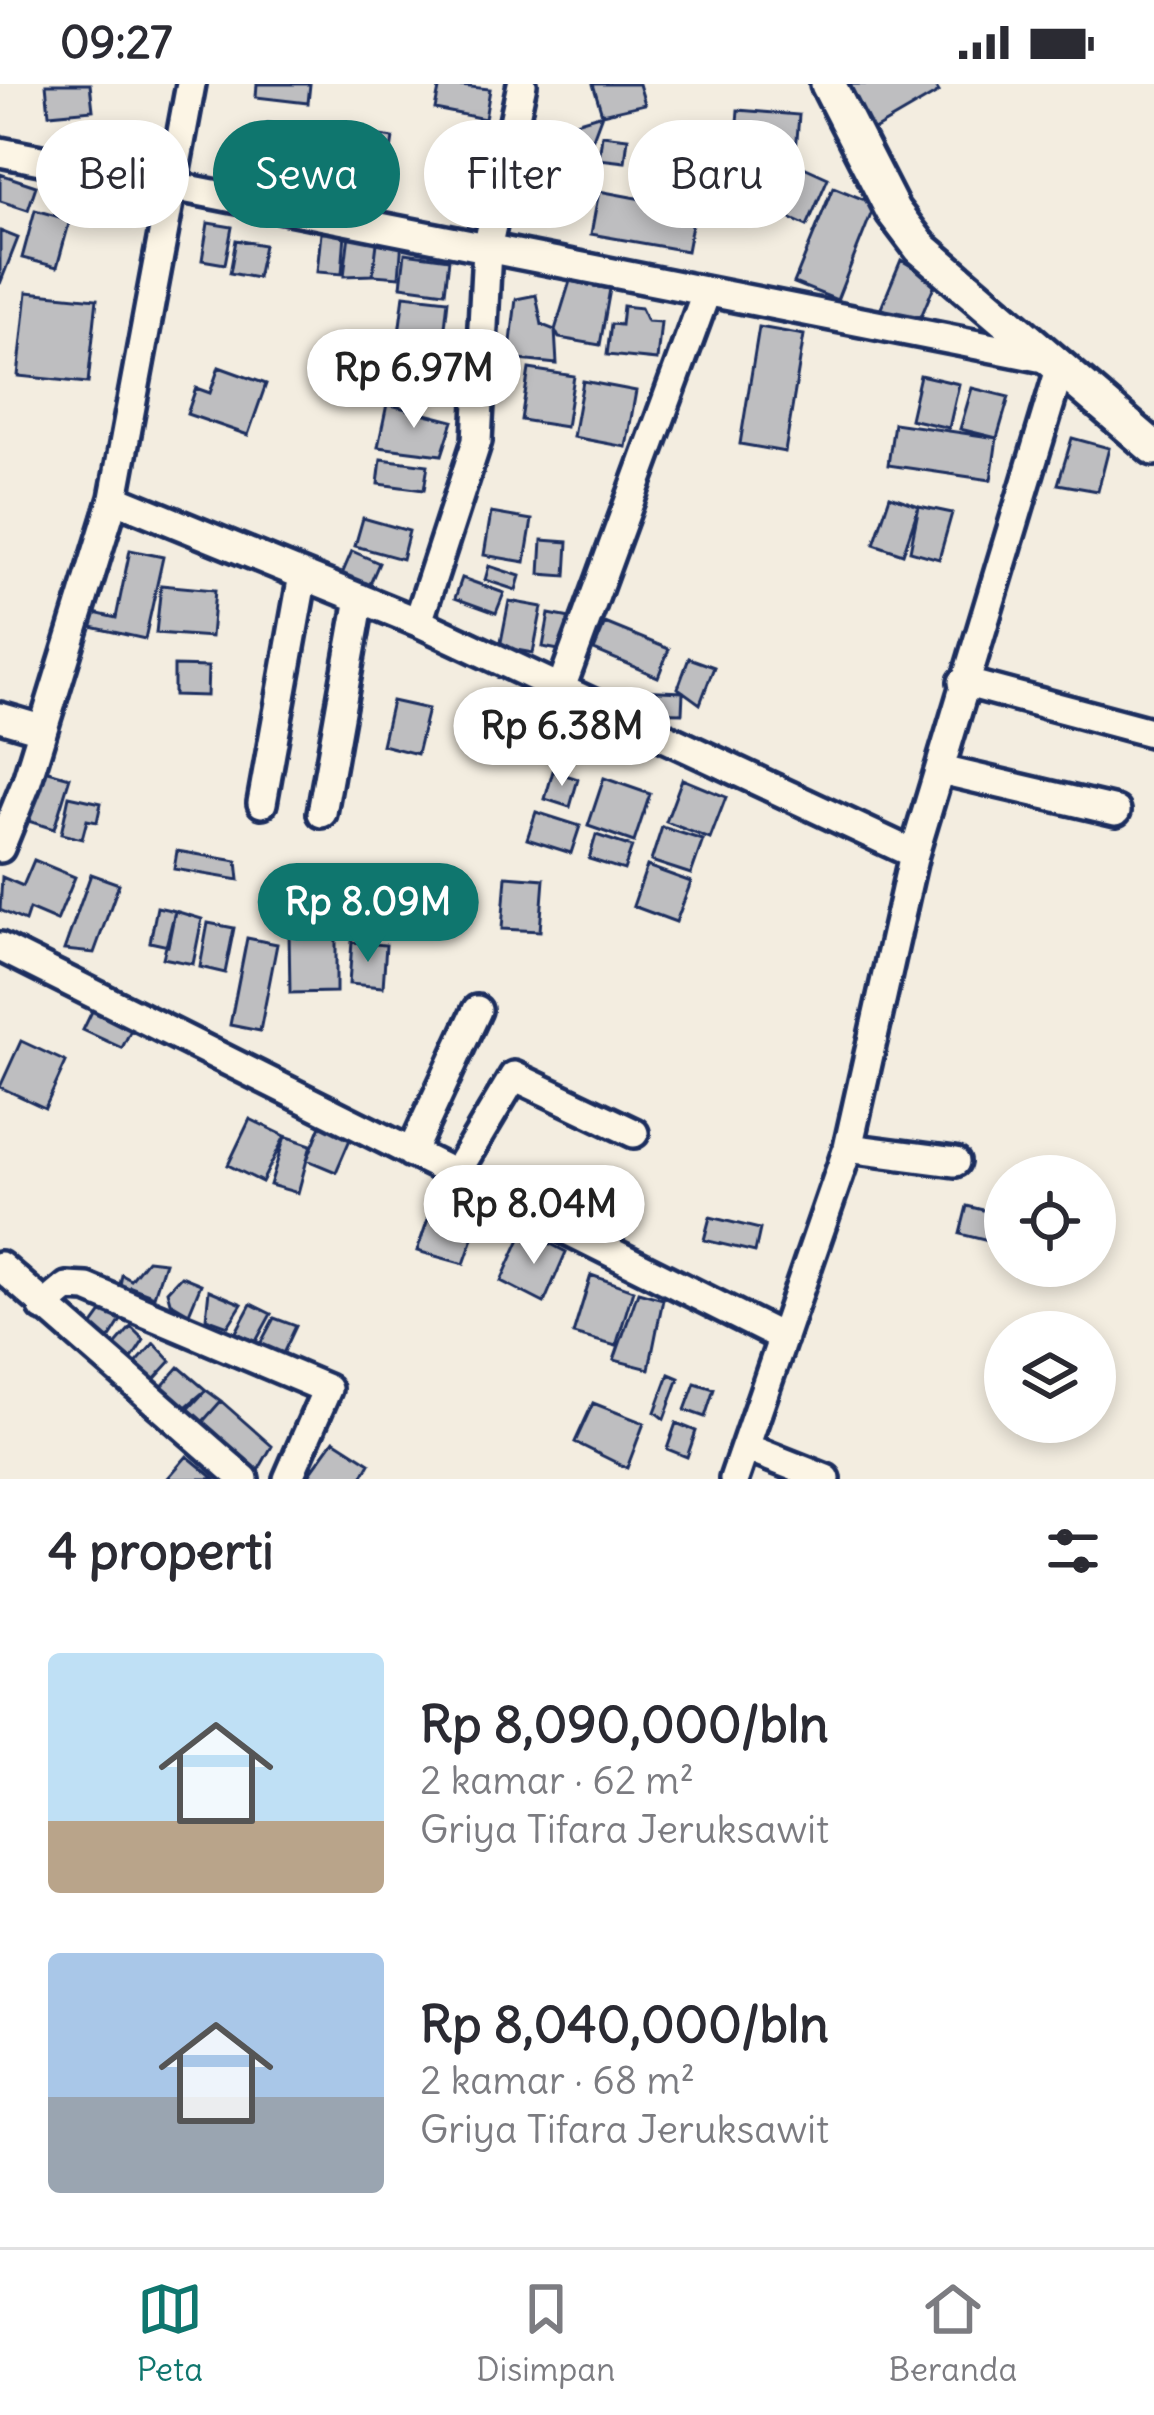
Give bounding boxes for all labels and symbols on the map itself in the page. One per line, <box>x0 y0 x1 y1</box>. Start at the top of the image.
pin: Rp 6.97M <box>290 329 538 431</box>
pin: Rp 6.38M <box>438 687 686 789</box>
pin: Rp 8.09M <box>244 863 492 965</box>
pin: Rp 8.04M <box>410 1165 658 1267</box>

